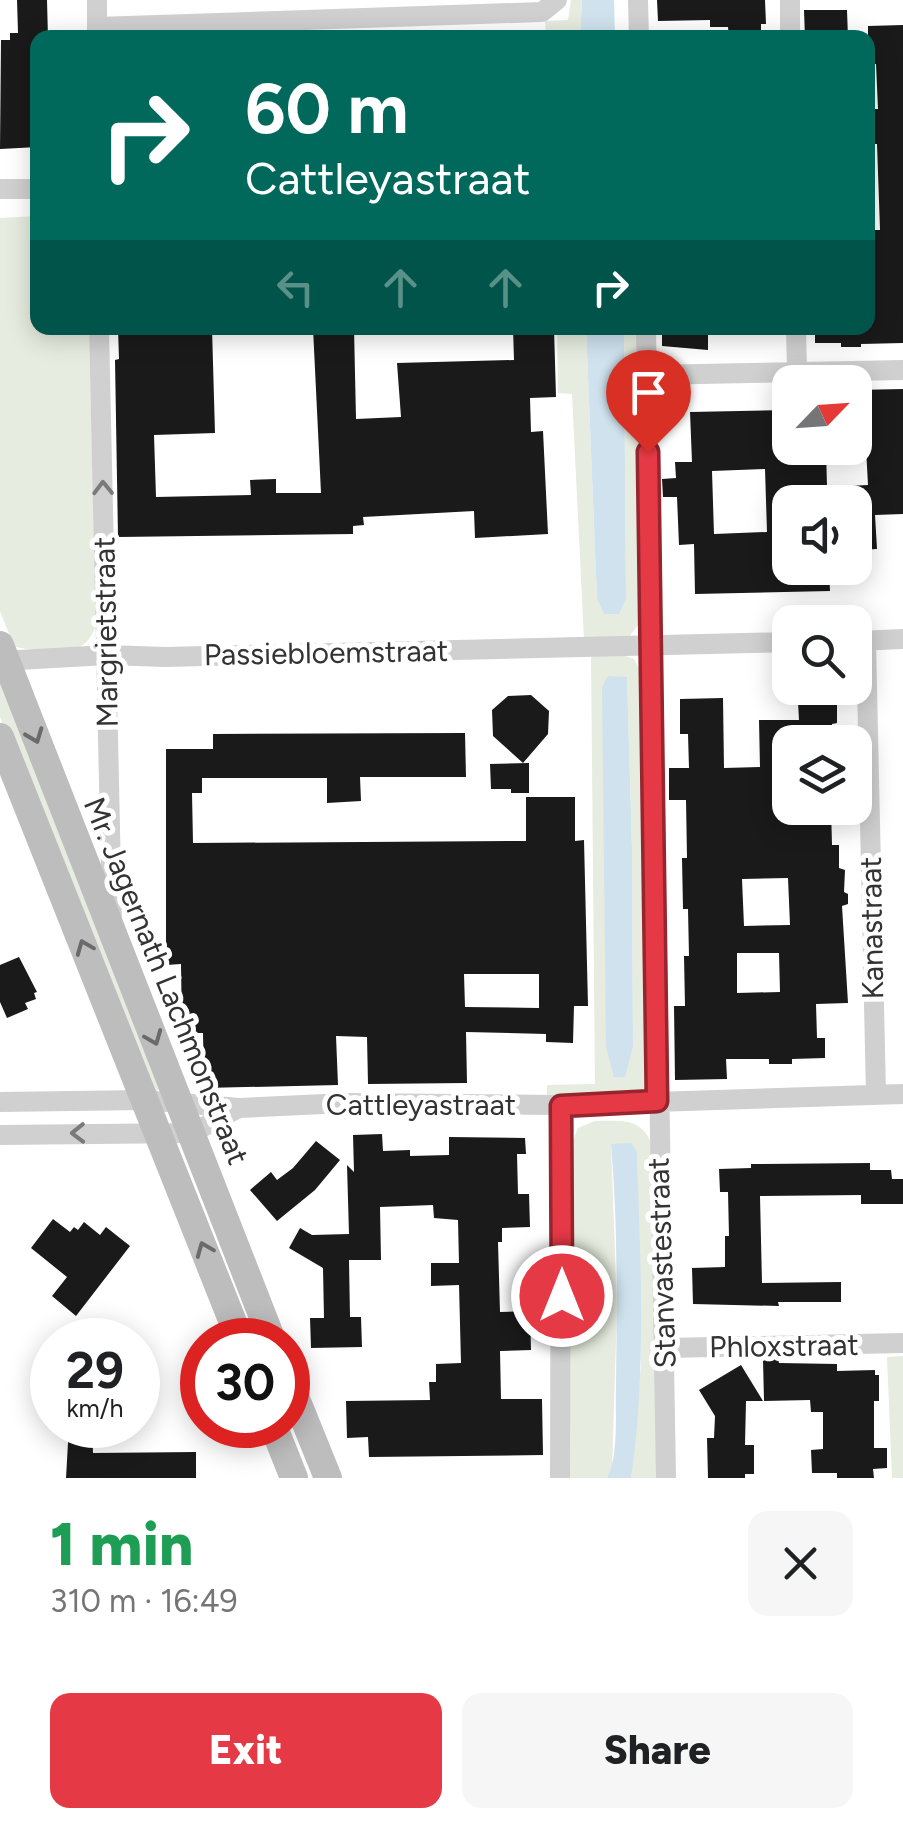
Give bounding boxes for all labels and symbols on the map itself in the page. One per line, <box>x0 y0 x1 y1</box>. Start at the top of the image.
pin <box>606 350 691 453</box>
north arrow <box>772 365 872 465</box>
one-way arrow <box>93 479 114 495</box>
street label: Margrietstraat <box>85 536 126 728</box>
street label: Passiebloemstraat <box>203 632 449 673</box>
one-way arrow <box>24 726 44 744</box>
street label: Mr. Jagernath Lachmonstraat <box>76 792 257 1170</box>
street label: Kanastraat <box>852 856 891 1000</box>
one-way arrow <box>75 940 95 957</box>
one-way arrow <box>143 1028 163 1046</box>
street label: Cattleyastraat <box>326 1086 516 1123</box>
one-way arrow <box>70 1123 86 1144</box>
street label: Stanvastestraat <box>639 1157 684 1369</box>
one-way arrow <box>195 1242 215 1259</box>
position arrow <box>510 1244 614 1348</box>
speed limit sign: 30 <box>180 1318 310 1448</box>
street label: Phloxstraat <box>709 1326 859 1365</box>

